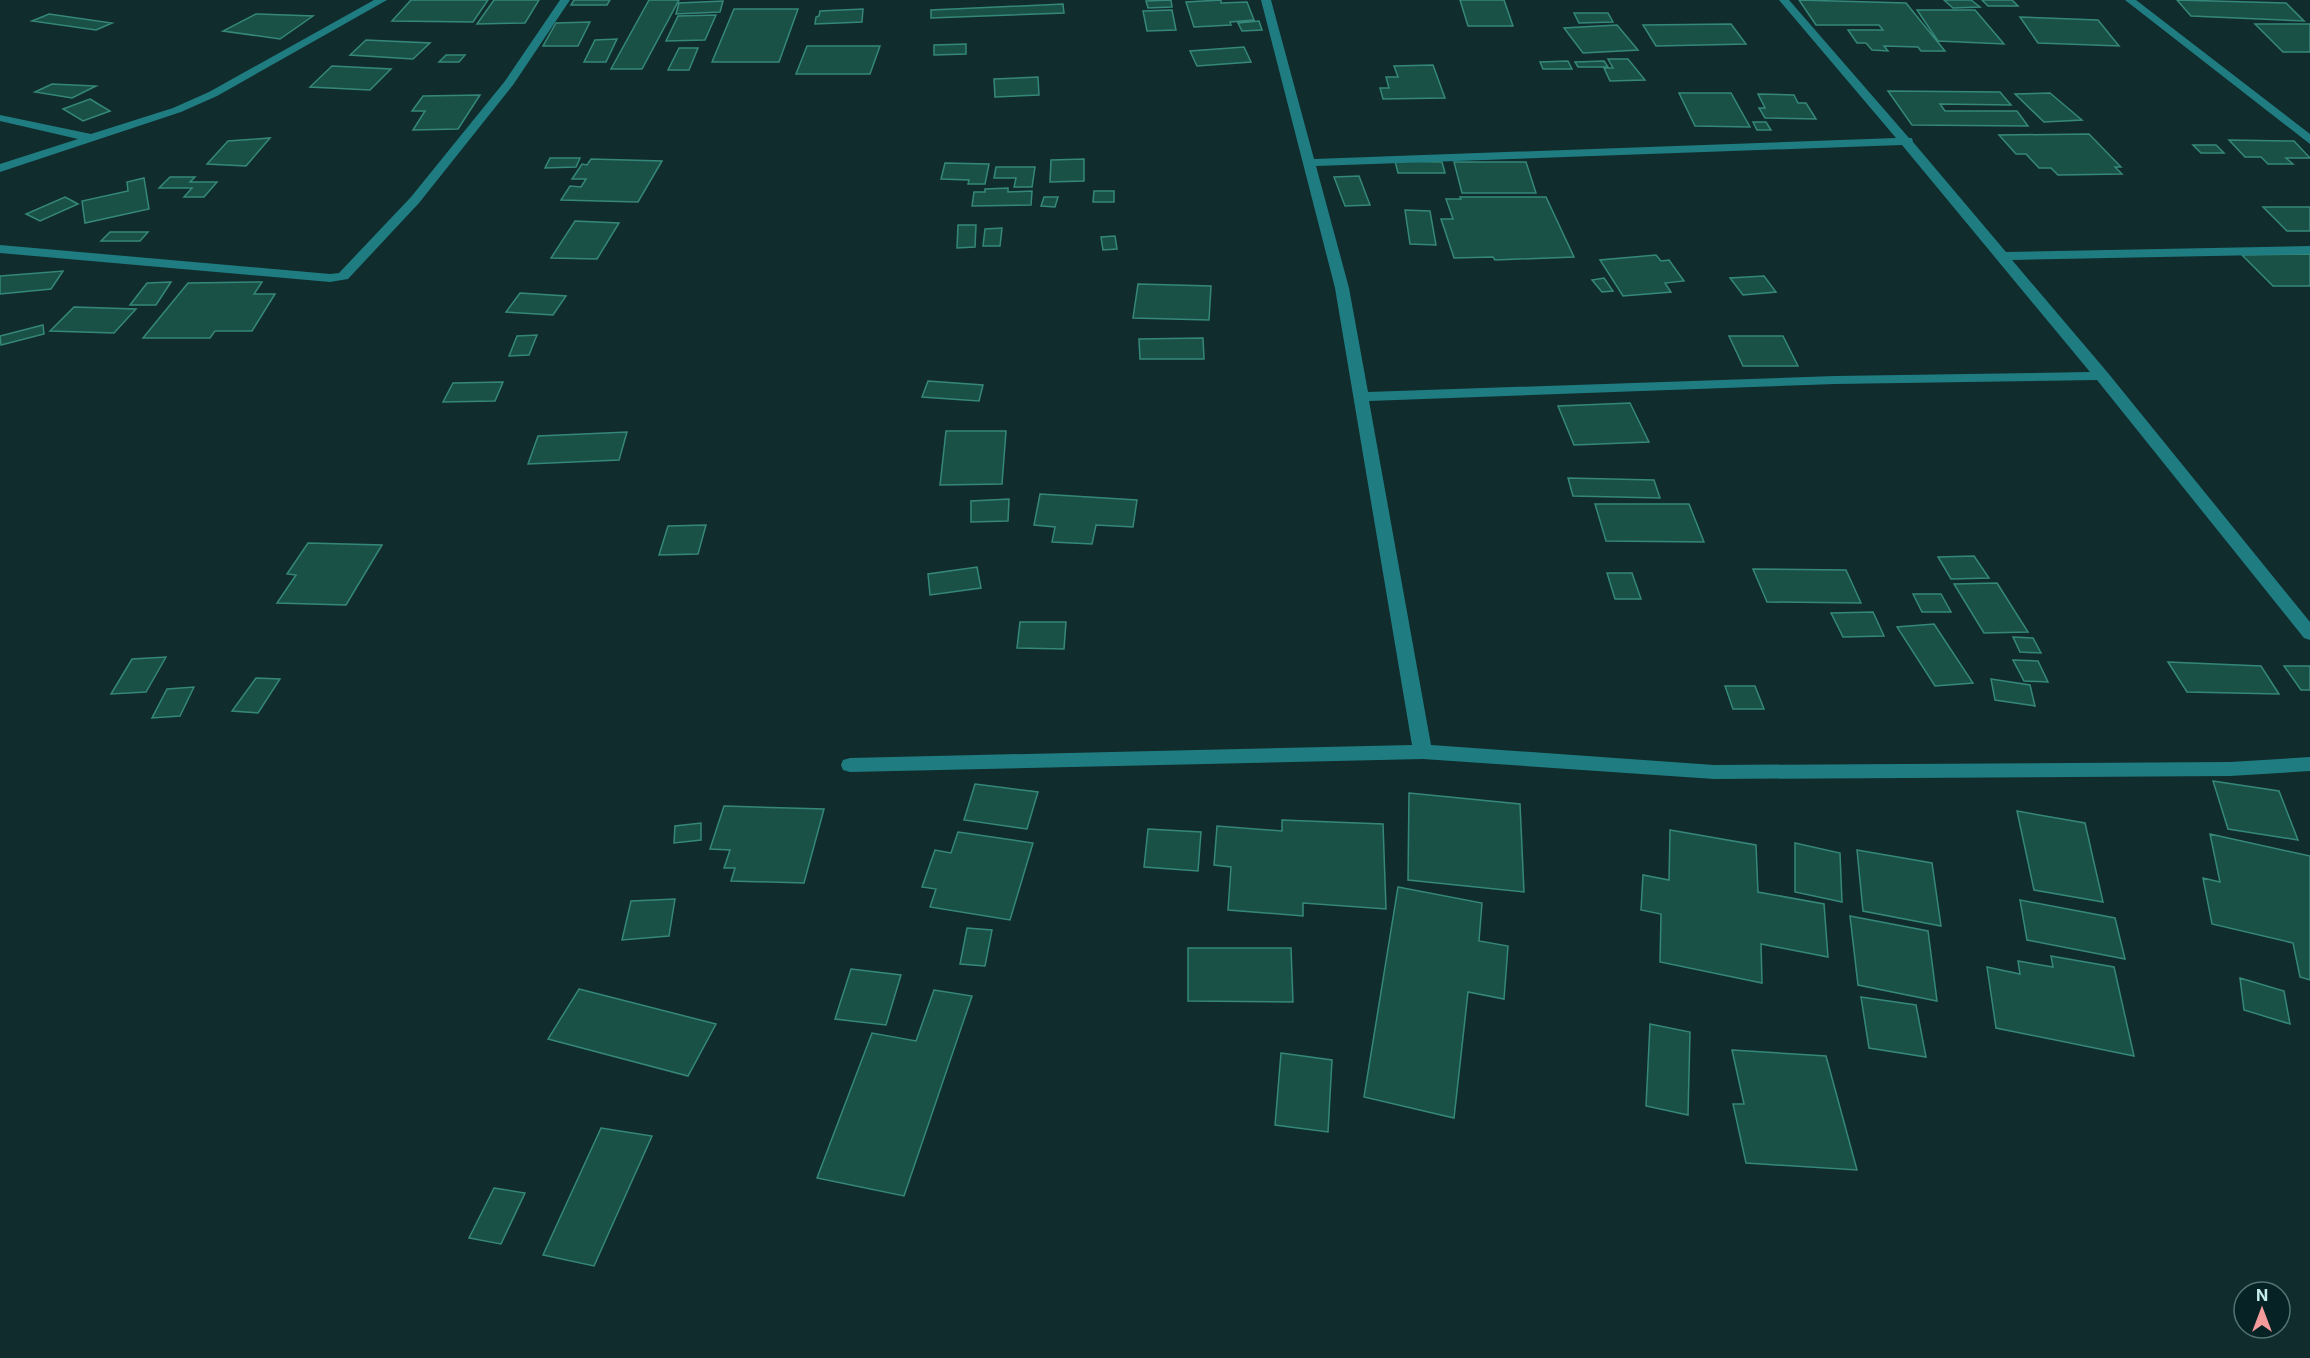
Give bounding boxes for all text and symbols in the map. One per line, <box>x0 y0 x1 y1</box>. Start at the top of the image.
north arrow <box>2232 1280 2292 1340</box>
text: N <box>2256 1285 2268 1305</box>

